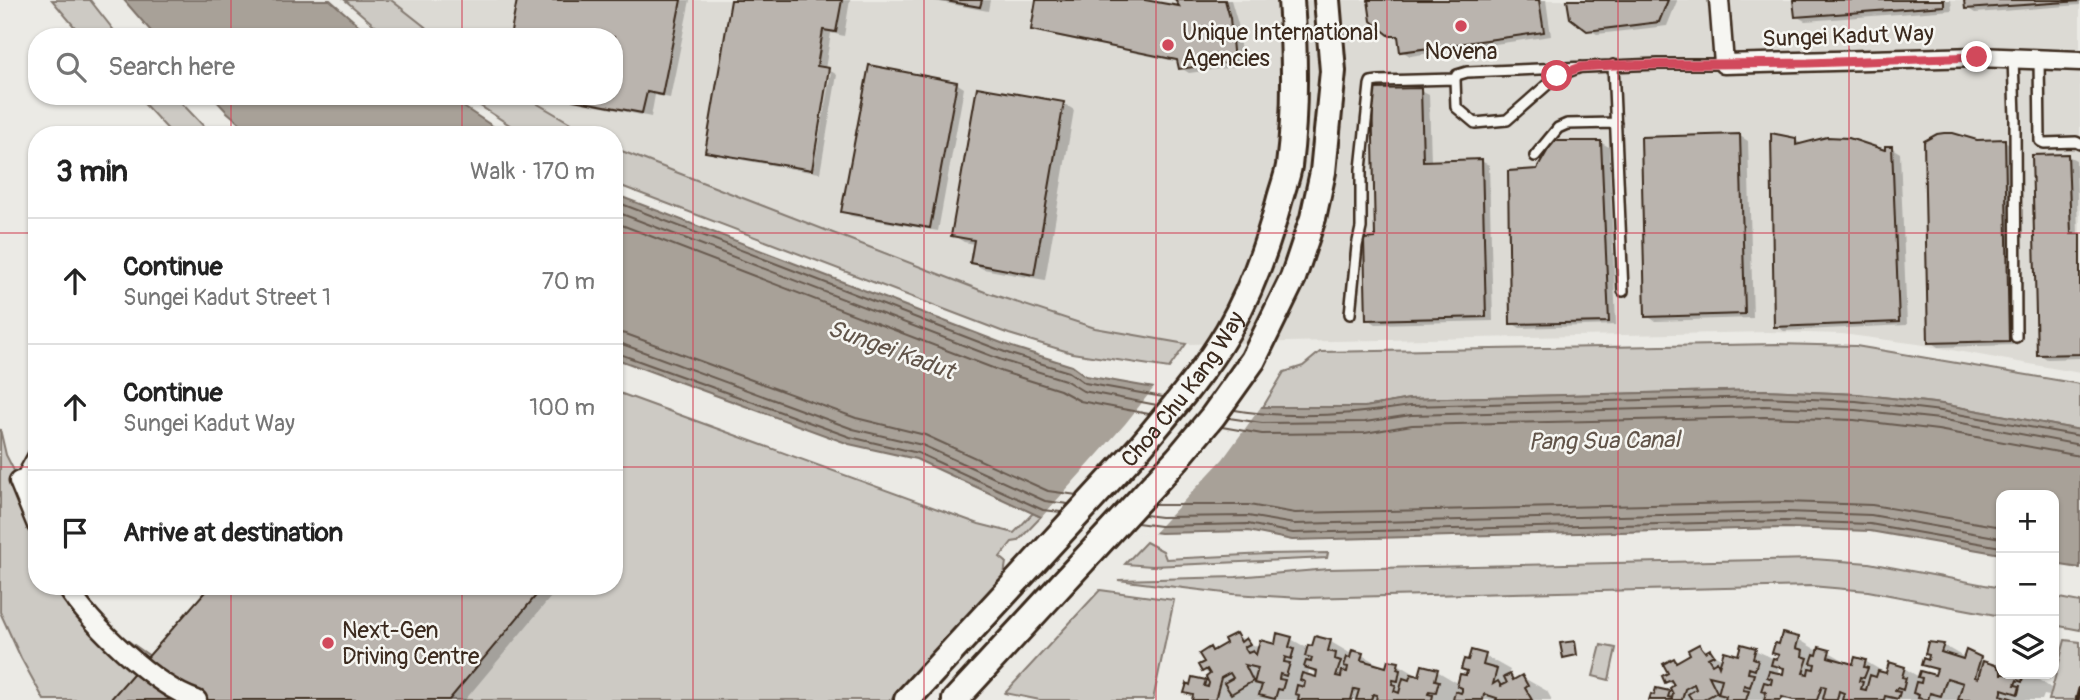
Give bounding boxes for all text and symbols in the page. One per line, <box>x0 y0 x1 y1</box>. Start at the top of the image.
place label: Unique International Agencies <box>1182 18 1379 73</box>
marker: Novena <box>1453 18 1469 34</box>
street label: Sungei Kadut Way <box>1762 19 1935 53</box>
search box <box>28 28 623 105</box>
marker: Unique International Agencies <box>1160 37 1176 53</box>
place label: Novena <box>1425 37 1497 66</box>
route end <box>1961 41 1992 72</box>
icon: search <box>52 48 90 86</box>
text: Search here <box>108 51 235 83</box>
route start <box>1541 60 1572 91</box>
text: 3 min <box>56 153 128 190</box>
text: Walk · 170 m <box>470 157 595 186</box>
text: Continue <box>123 251 223 283</box>
icon: ahead <box>56 262 94 300</box>
text: 70 m <box>542 267 595 296</box>
text: Sungei Kadut Street 1 <box>123 283 331 312</box>
street label: Choa Chu Kang Way <box>1114 306 1251 473</box>
water label: Sungei Kadut <box>824 314 960 387</box>
text: Continue <box>123 377 223 409</box>
icon: ahead <box>56 388 94 426</box>
text: 100 m <box>529 393 595 422</box>
text: Sungei Kadut Way <box>123 409 295 438</box>
water label: Pang Sua Canal <box>1528 425 1682 457</box>
map controls <box>1996 490 2059 679</box>
button: + <box>1996 490 2059 553</box>
icon: arrive <box>56 514 94 552</box>
text: Arrive at destination <box>123 517 343 549</box>
button: − <box>1996 553 2059 616</box>
place label: Next-Gen Driving Centre <box>342 616 480 671</box>
button: layers <box>1996 616 2059 679</box>
marker: Next-Gen Driving Centre <box>320 635 336 651</box>

